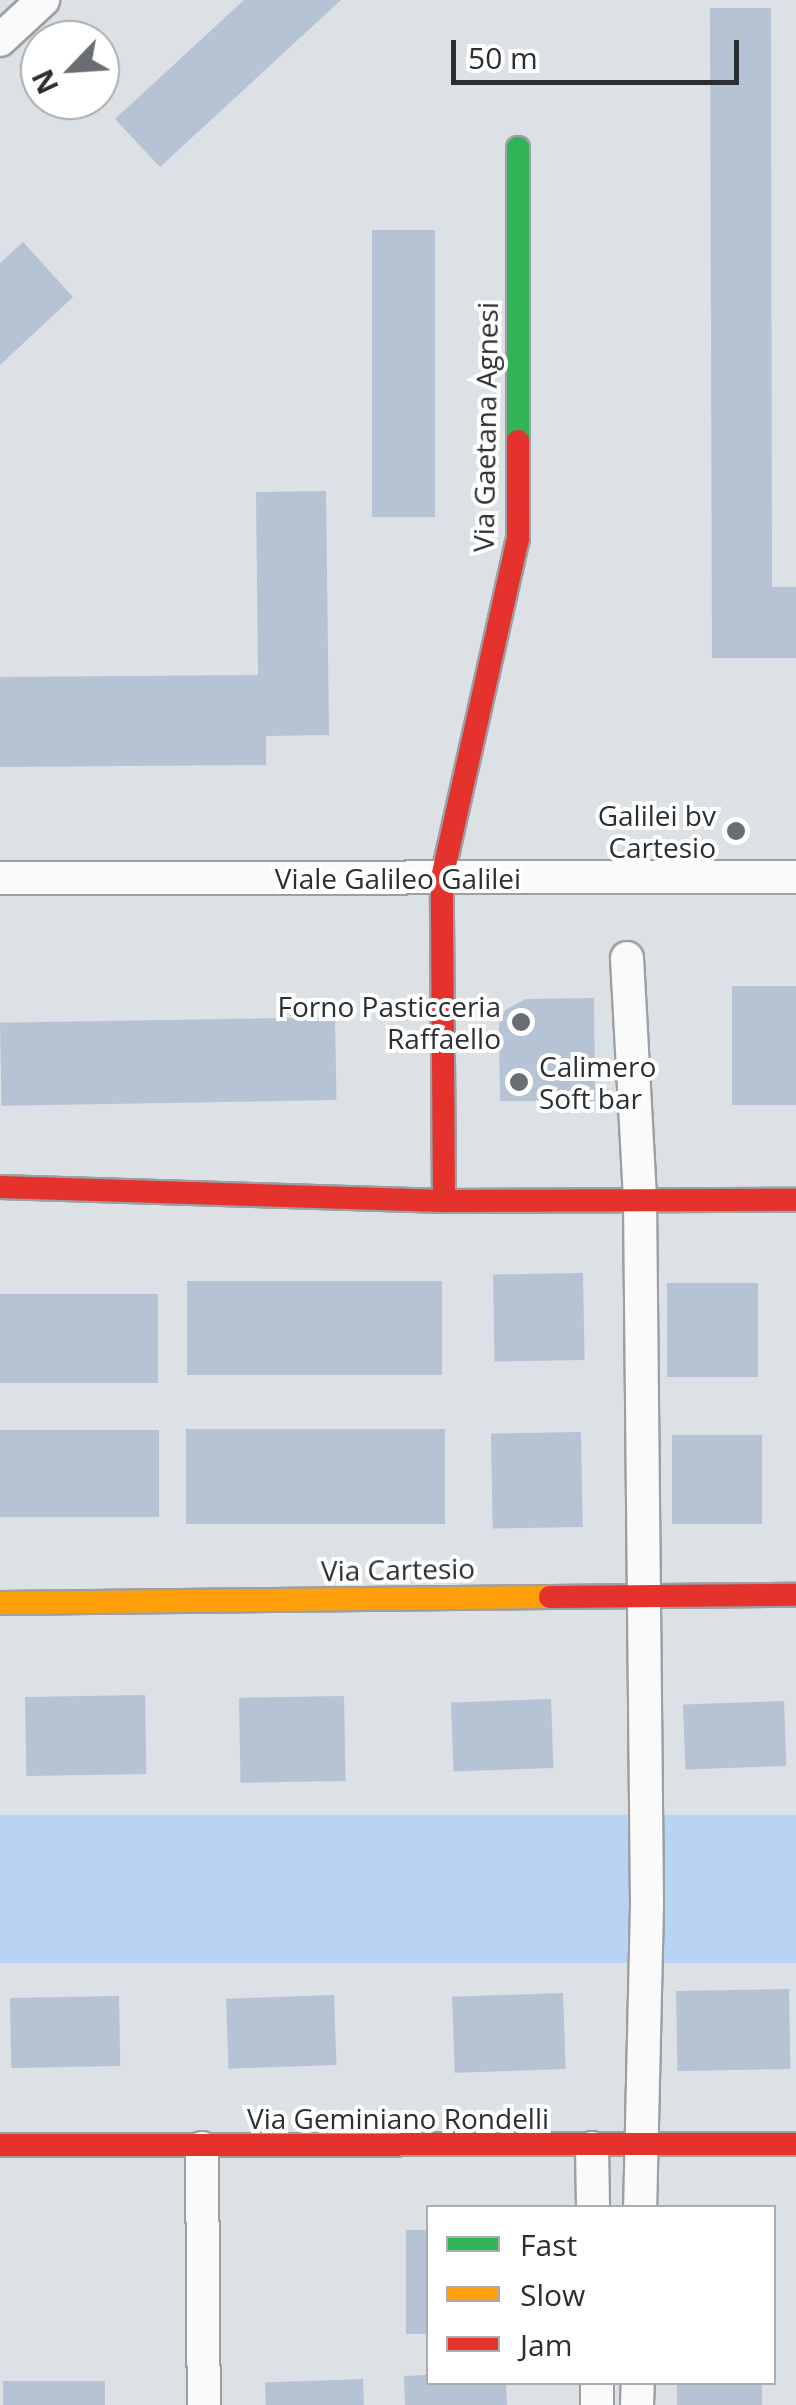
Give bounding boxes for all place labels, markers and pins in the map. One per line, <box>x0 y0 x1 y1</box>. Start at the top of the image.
place label: Galilei bv Cartesio <box>598 798 716 864</box>
marker: Galilei bv Cartesio <box>725 820 747 842</box>
place label: Forno Pasticceria Raffaello <box>278 989 501 1055</box>
marker: Forno Pasticceria Raffaello <box>510 1011 532 1033</box>
place label: Calimero Soft bar <box>539 1049 656 1115</box>
marker: Calimero Soft bar <box>508 1071 530 1093</box>

